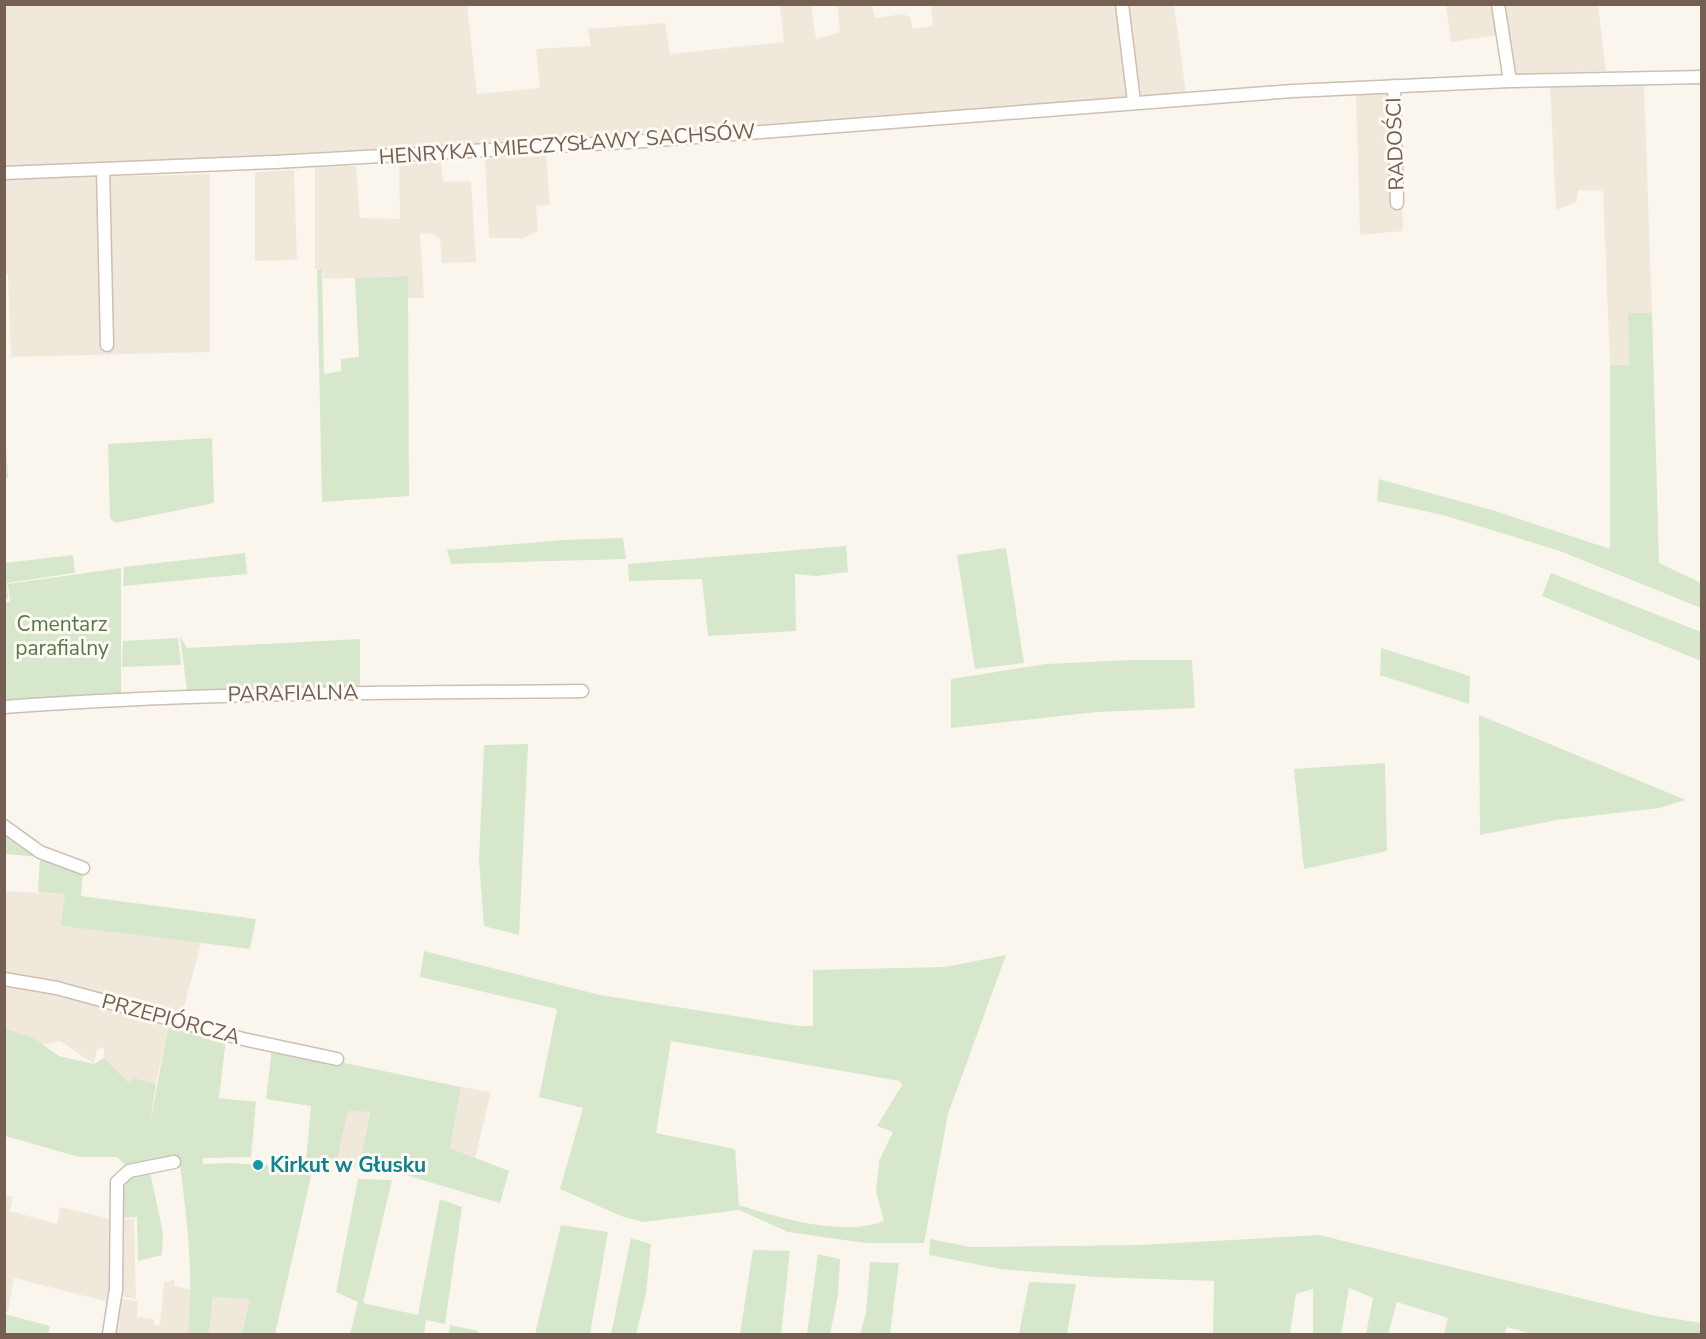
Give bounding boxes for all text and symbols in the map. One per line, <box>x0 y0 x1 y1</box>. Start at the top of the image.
street label: RADOŚCI <box>1379 97 1411 191</box>
street label: HENRYKA I MIECZYSŁAWY SACHSÓW <box>378 117 756 171</box>
park label: Cmentarz parafialny <box>15 610 109 662</box>
street label: PARAFIALNA <box>227 678 359 708</box>
street label: PRZEPIÓRCZA <box>99 987 243 1051</box>
place label: Kirkut w Głusku <box>270 1151 426 1179</box>
marker: Kirkut w Głusku <box>251 1158 265 1172</box>

